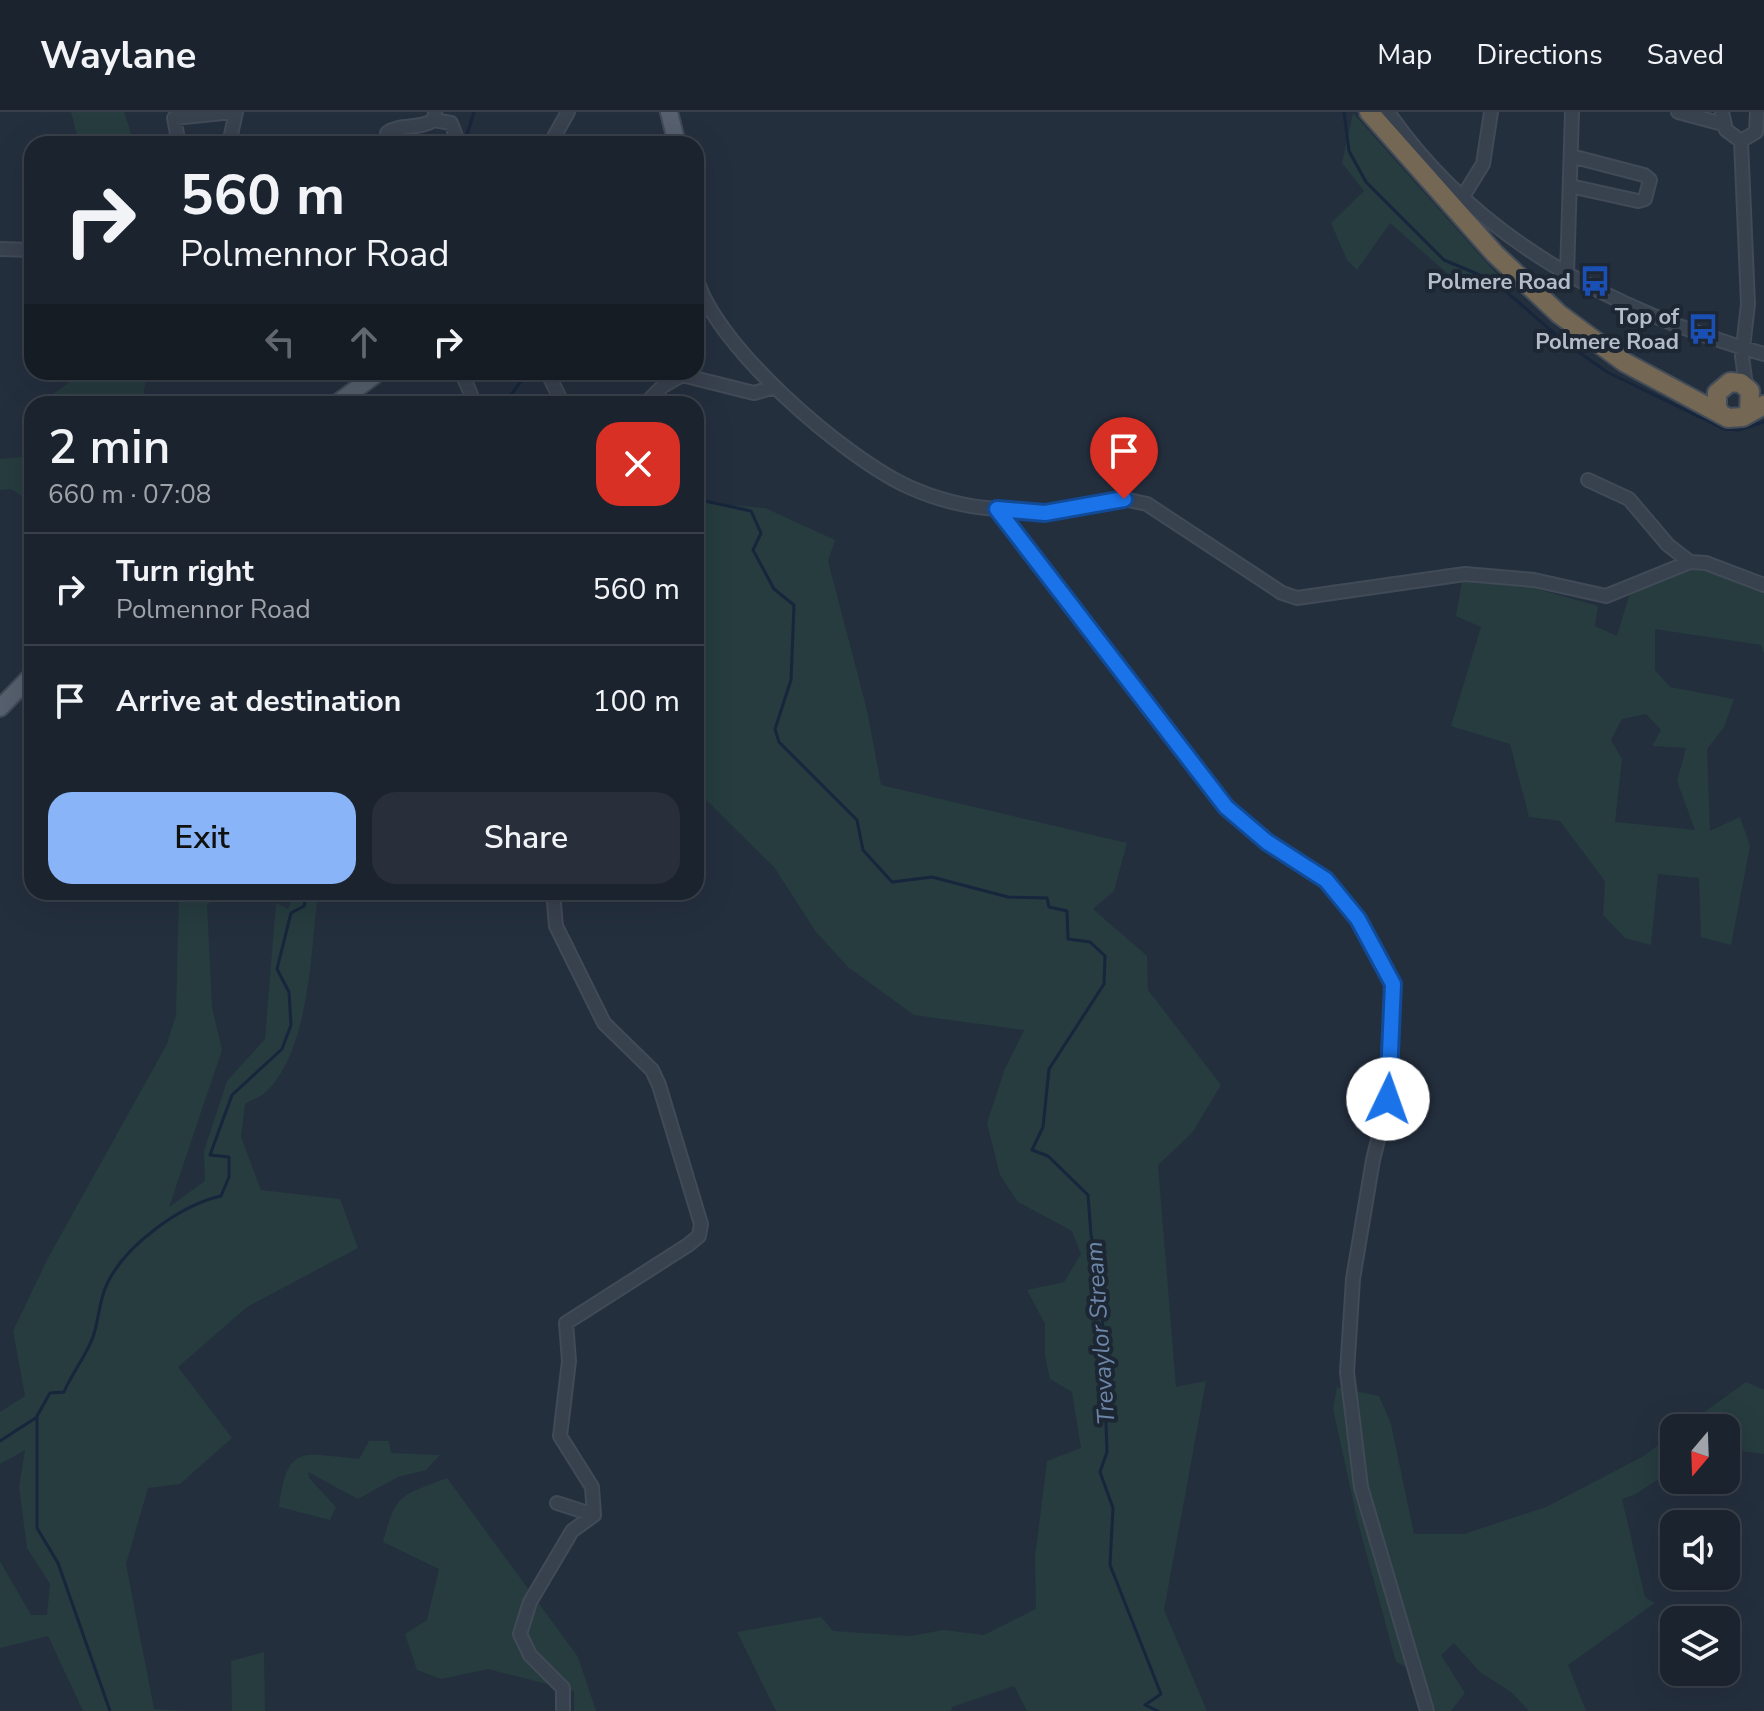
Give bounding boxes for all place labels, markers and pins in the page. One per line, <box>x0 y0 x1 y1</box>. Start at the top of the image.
bus stop icon: Polmere Road <box>1578 264 1612 298</box>
place label: Polmere Road <box>1427 267 1571 297</box>
place label: Top of Polmere Road <box>1535 302 1680 357</box>
bus stop icon: Top of Polmere Road <box>1686 312 1720 346</box>
pin <box>1090 417 1158 499</box>

